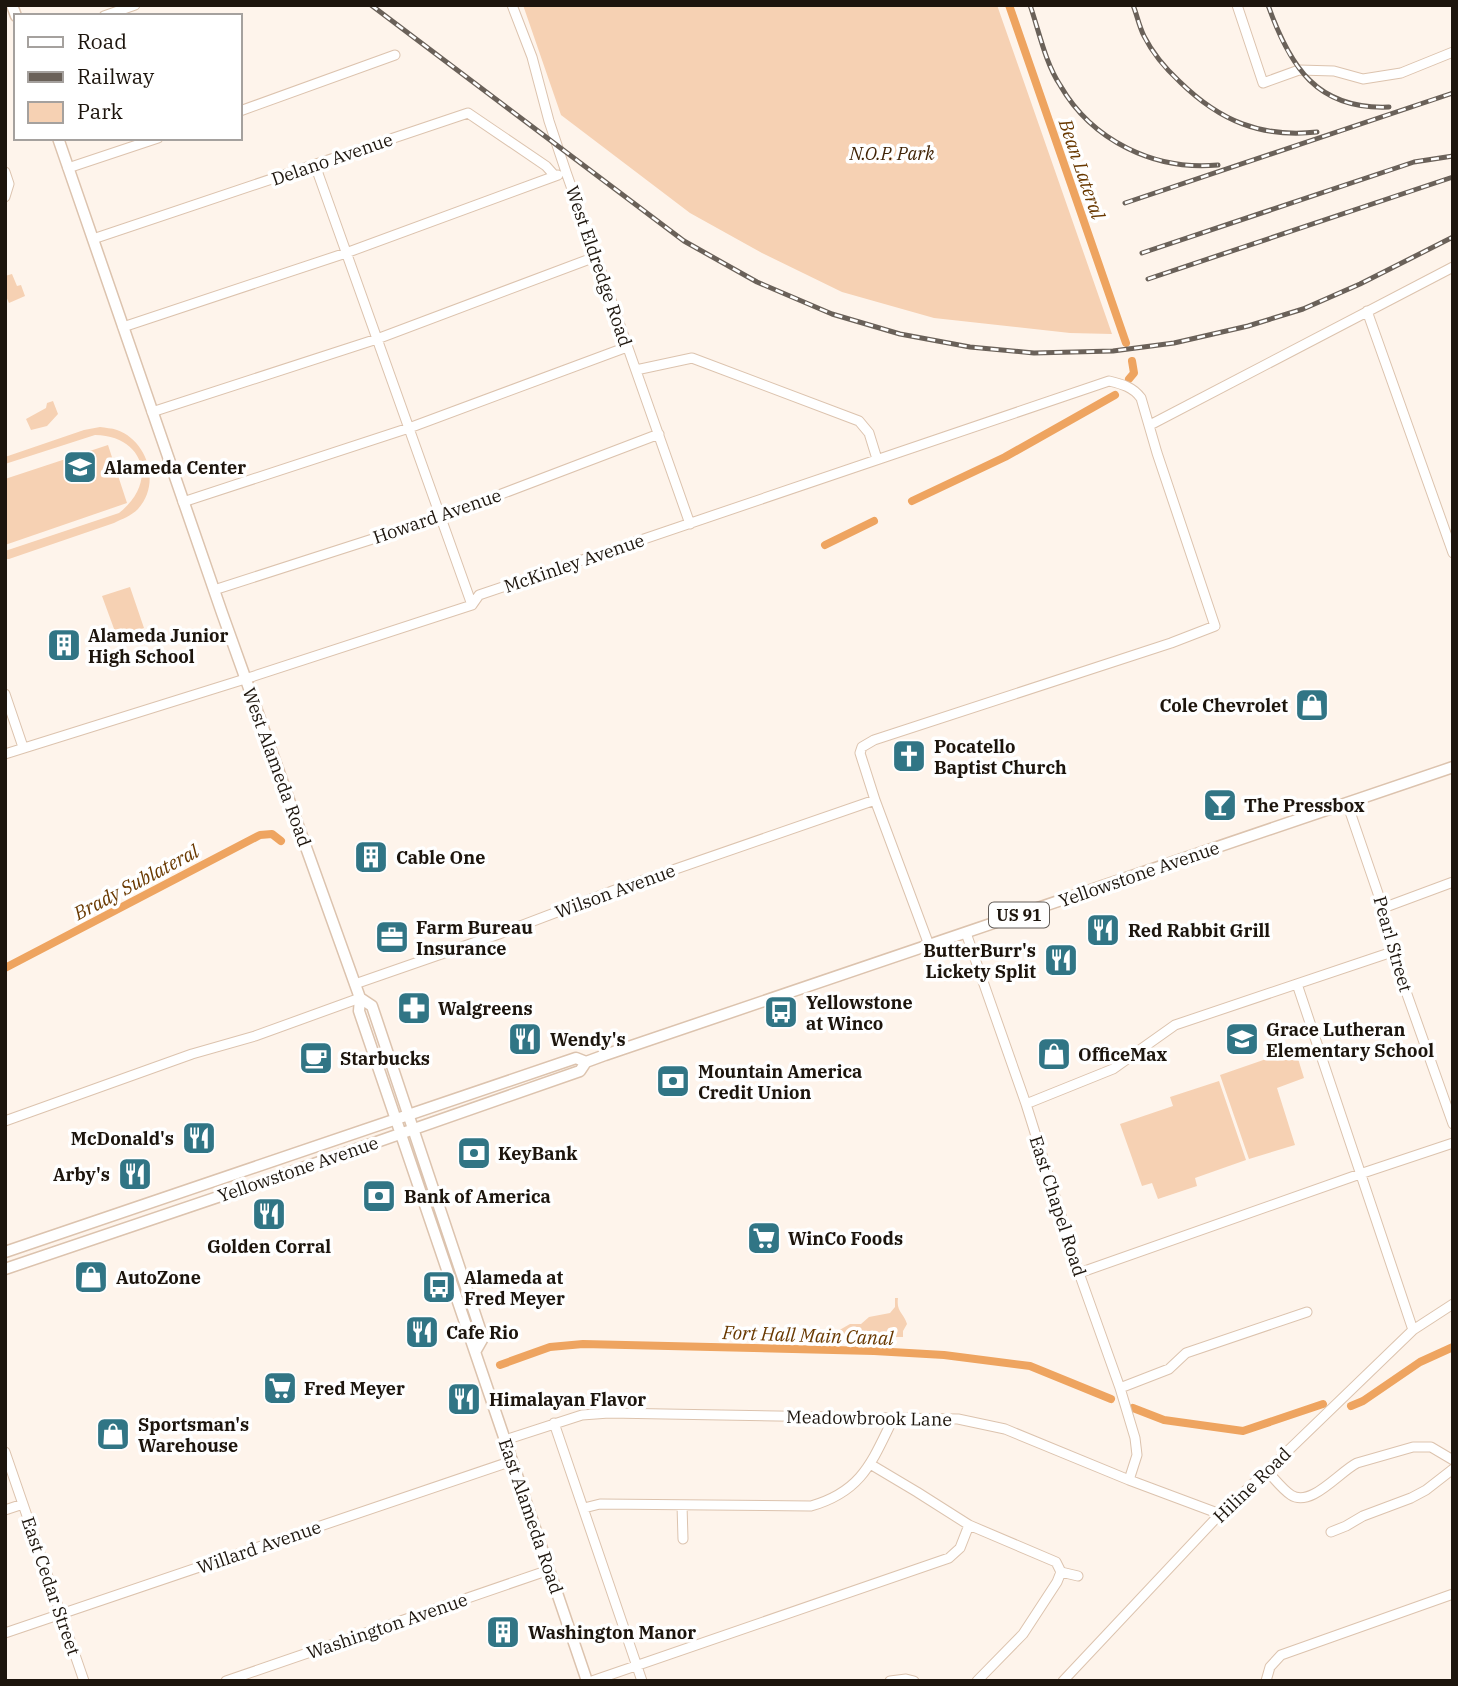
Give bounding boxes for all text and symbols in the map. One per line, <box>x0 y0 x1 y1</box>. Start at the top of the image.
legend <box>14 14 242 140</box>
text: Road <box>77 27 127 55</box>
text: Railway <box>77 62 155 90</box>
text: Park <box>77 97 124 125</box>
water label: Bean Lateral <box>1053 115 1111 223</box>
street label: Delano Avenue <box>268 128 396 190</box>
park label: N.O.P. Park <box>848 142 935 165</box>
street label: West Eldredge Road <box>561 183 637 349</box>
school or university icon: Alameda Center <box>61 448 99 486</box>
place label: Alameda Center <box>104 456 246 479</box>
street label: Howard Avenue <box>370 483 504 549</box>
street label: McKinley Avenue <box>501 528 647 598</box>
place label: Alameda Junior High School <box>88 624 229 668</box>
building icon: Alameda Junior High School <box>45 626 83 664</box>
street label: West Alameda Road <box>238 684 317 850</box>
shop icon: Cole Chevrolet <box>1293 686 1331 724</box>
place label: Cole Chevrolet <box>1160 694 1288 717</box>
place label: Pocatello Baptist Church <box>934 735 1067 779</box>
church icon: Pocatello Baptist Church <box>890 737 928 775</box>
bar icon: The Pressbox <box>1201 786 1239 824</box>
place label: The Pressbox <box>1244 794 1365 817</box>
street label: Yellowstone Avenue <box>1056 836 1222 912</box>
building icon: Cable One <box>352 838 390 876</box>
water label: Brady Sublateral <box>68 839 203 925</box>
place label: Cable One <box>396 846 485 869</box>
street label: Wilson Avenue <box>552 859 678 923</box>
street label: Pearl Street <box>1368 893 1418 995</box>
road number: US 91 <box>989 903 1049 928</box>
restaurant icon: Red Rabbit Grill <box>1084 911 1122 949</box>
place label: Farm Bureau Insurance <box>416 916 533 960</box>
office icon: Farm Bureau Insurance <box>373 918 411 956</box>
place label: Red Rabbit Grill <box>1128 919 1270 942</box>
place label: ButterBurr's Lickety Split <box>923 939 1036 983</box>
restaurant icon: ButterBurr's Lickety Split <box>1042 941 1080 979</box>
pharmacy icon: Walgreens <box>395 989 433 1027</box>
place label: Yellowstone at Winco <box>806 991 913 1035</box>
bus stop icon: Yellowstone at Winco <box>762 993 800 1031</box>
place label: Walgreens <box>438 997 533 1020</box>
place label: Grace Lutheran Elementary School <box>1266 1018 1434 1062</box>
restaurant icon: Wendy's <box>506 1020 544 1058</box>
school or university icon: Grace Lutheran Elementary School <box>1223 1020 1261 1058</box>
place label: Wendy's <box>550 1028 626 1051</box>
shop icon: OfficeMax <box>1035 1035 1073 1073</box>
cafe icon: Starbucks <box>297 1039 335 1077</box>
place label: OfficeMax <box>1078 1043 1168 1066</box>
place label: Starbucks <box>340 1047 430 1070</box>
place label: Mountain America Credit Union <box>698 1060 862 1104</box>
bank icon: Mountain America Credit Union <box>654 1062 692 1100</box>
restaurant icon: McDonald's <box>180 1119 218 1157</box>
place label: McDonald's <box>71 1127 174 1150</box>
street label: Yellowstone Avenue <box>215 1131 381 1207</box>
street label: East Chapel Road <box>1024 1133 1092 1279</box>
bank icon: KeyBank <box>455 1134 493 1172</box>
place label: KeyBank <box>498 1142 578 1165</box>
restaurant icon: Arby's <box>116 1155 154 1193</box>
place label: Arby's <box>53 1163 110 1186</box>
bank icon: Bank of America <box>360 1177 398 1215</box>
place label: Bank of America <box>404 1185 551 1208</box>
restaurant icon: Golden Corral <box>250 1195 288 1233</box>
supermarket icon: WinCo Foods <box>745 1219 783 1257</box>
place label: WinCo Foods <box>788 1227 903 1250</box>
place label: Golden Corral <box>207 1235 331 1258</box>
shop icon: AutoZone <box>72 1258 110 1296</box>
place label: AutoZone <box>116 1266 201 1289</box>
place label: Alameda at Fred Meyer <box>464 1266 565 1310</box>
bus stop icon: Alameda at Fred Meyer <box>420 1268 458 1306</box>
restaurant icon: Cafe Rio <box>403 1313 441 1351</box>
water label: Fort Hall Main Canal <box>721 1320 895 1350</box>
place label: Cafe Rio <box>446 1321 519 1344</box>
supermarket icon: Fred Meyer <box>261 1369 299 1407</box>
place label: Fred Meyer <box>304 1377 405 1400</box>
restaurant icon: Himalayan Flavor <box>445 1380 483 1418</box>
place label: Himalayan Flavor <box>489 1388 646 1411</box>
street label: Meadowbrook Lane <box>786 1405 952 1431</box>
place label: Sportsman's Warehouse <box>138 1413 249 1457</box>
shop icon: Sportsman's Warehouse <box>94 1415 132 1453</box>
street label: East Alameda Road <box>494 1435 568 1597</box>
street label: Hiline Road <box>1208 1442 1296 1528</box>
street label: East Cedar Street <box>16 1514 86 1658</box>
street label: Willard Avenue <box>194 1515 324 1579</box>
street label: Washington Avenue <box>304 1588 470 1664</box>
building icon: Washington Manor <box>484 1613 522 1651</box>
place label: Washington Manor <box>528 1621 696 1644</box>

